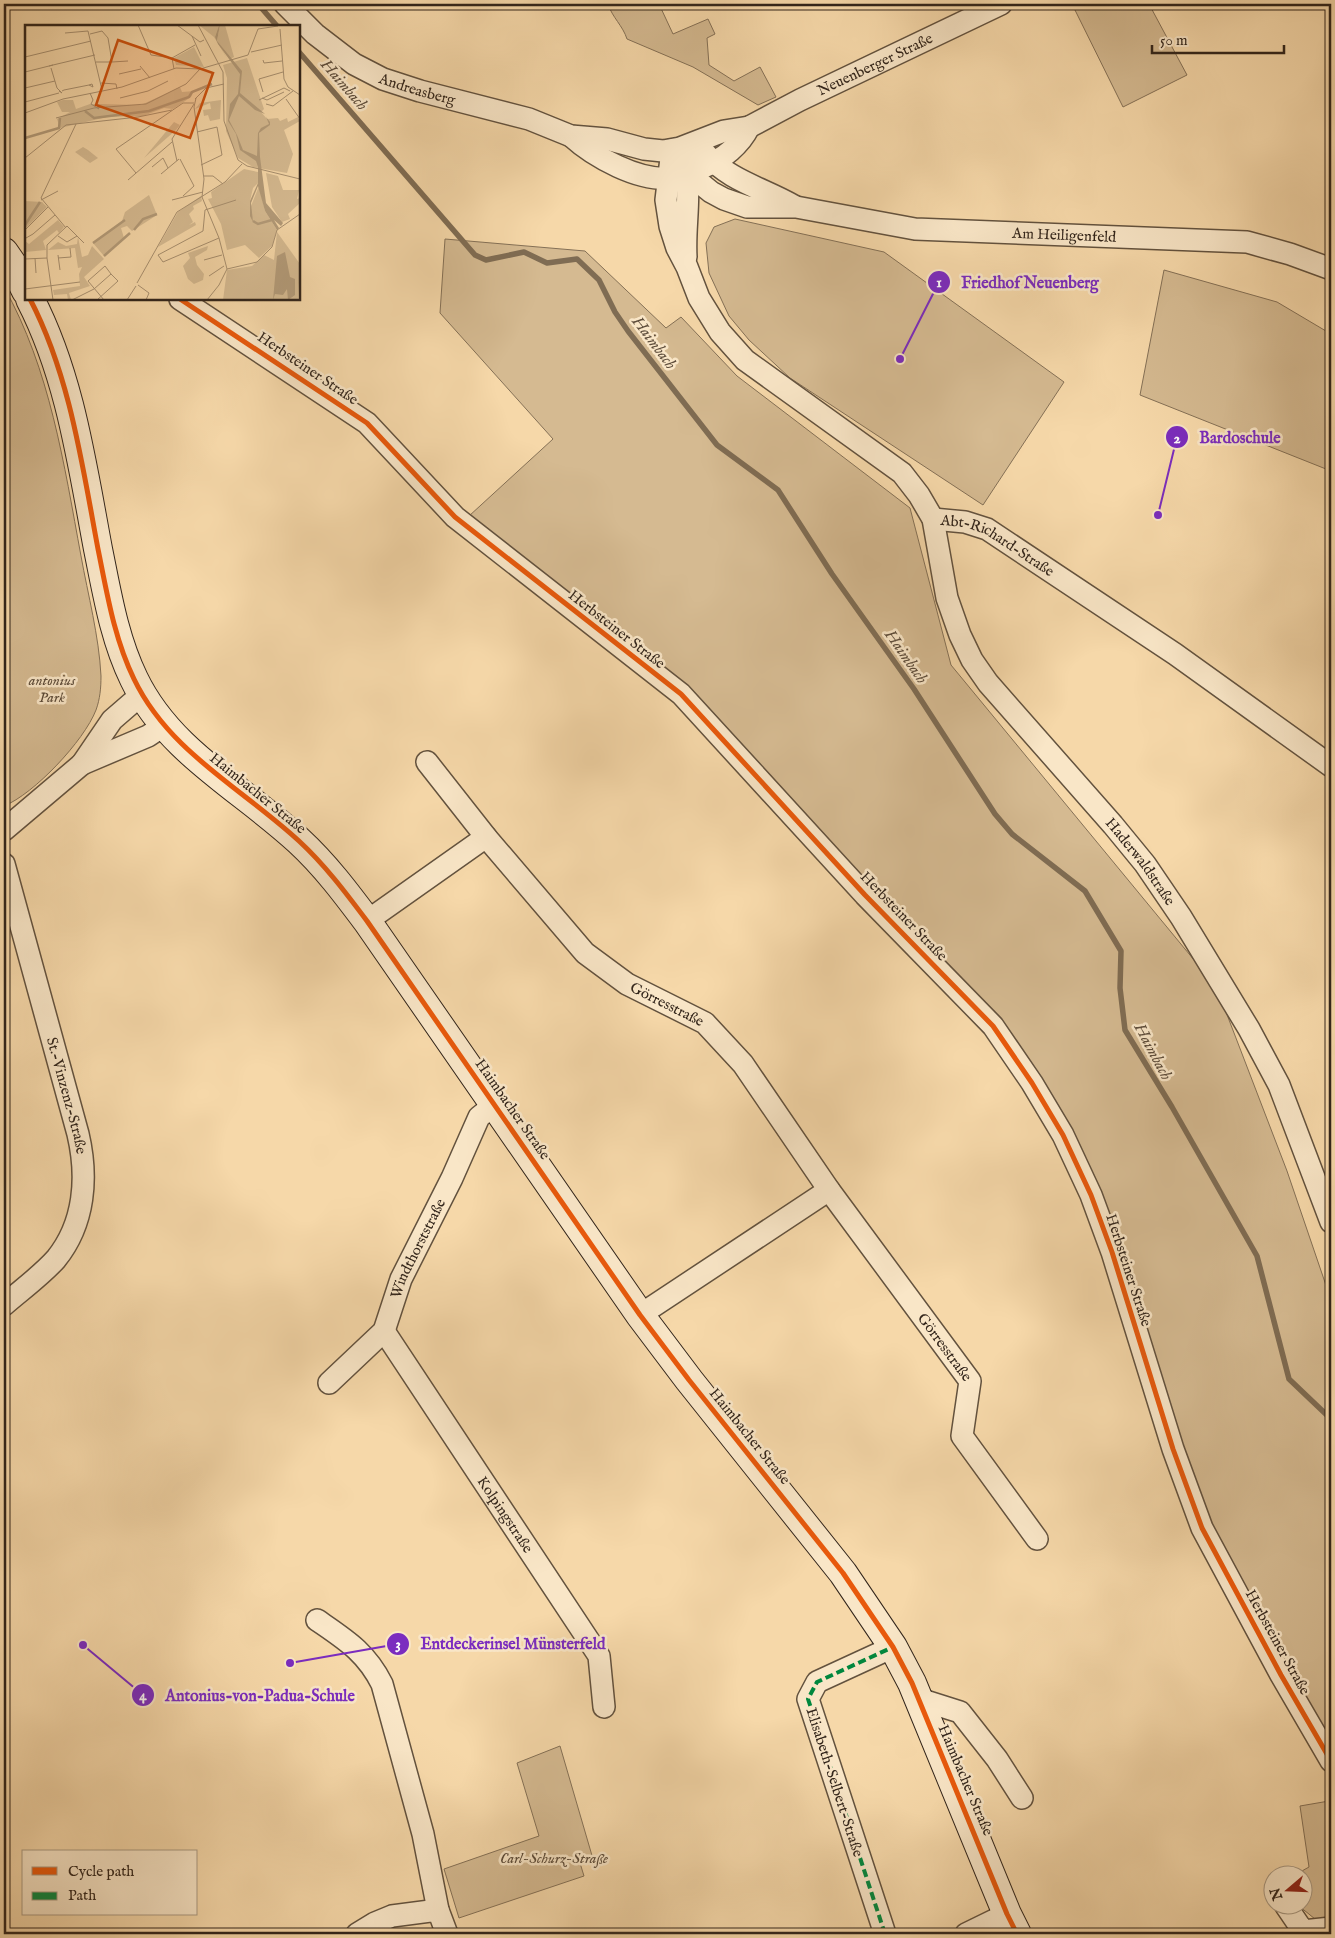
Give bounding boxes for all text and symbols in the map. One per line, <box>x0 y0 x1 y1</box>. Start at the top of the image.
scale bar <box>1152 22 1285 54</box>
inset map <box>25 25 300 300</box>
street label: Neuenberger Straße <box>814 29 936 100</box>
text: 50 m <box>1160 31 1188 50</box>
water label: Haimbach <box>315 55 371 115</box>
street label: Andreasberg <box>375 69 458 110</box>
street label: Am Heiligenfeld <box>1011 224 1118 247</box>
callout: Friedhof Neuenberg <box>926 267 1109 298</box>
text: 1 <box>936 273 942 292</box>
text: Friedhof Neuenberg <box>961 274 1100 294</box>
water label: Haimbach <box>626 312 680 374</box>
street label: Herbsteiner Straße <box>254 328 362 409</box>
callout: Bardoschule <box>1165 422 1291 453</box>
text: 2 <box>1173 429 1181 448</box>
text: Bardoschule <box>1199 429 1281 449</box>
street label: Abt-Richard-Straße <box>939 511 1058 581</box>
street label: Herbsteiner Straße <box>565 586 669 673</box>
water label: Haimbach <box>879 625 931 688</box>
park label: antonius Park <box>28 671 76 707</box>
street label: Haimbacher Straße <box>205 749 310 838</box>
street label: Haderwaldstraße <box>1101 814 1179 909</box>
street label: Herbsteiner Straße <box>856 867 951 965</box>
street label: Görresstraße <box>627 978 707 1031</box>
water label: Haimbach <box>1129 1019 1176 1084</box>
street label: St.-Vinzenz-Straße <box>42 1035 91 1155</box>
street label: Haimbacher Straße <box>471 1055 555 1164</box>
street label: Windthorststraße <box>386 1196 450 1301</box>
street label: Herbsteiner Straße <box>1101 1211 1156 1329</box>
street label: Görresstraße <box>913 1309 976 1385</box>
street label: Haimbacher Straße <box>705 1384 794 1489</box>
street label: Kolpingstraße <box>473 1473 537 1557</box>
street label: Herbsteiner Straße <box>1241 1586 1314 1698</box>
callout: Entdeckerinsel Münsterfeld <box>386 1628 616 1659</box>
text: 3 <box>395 1635 401 1654</box>
text: Entdeckerinsel Münsterfeld <box>420 1635 606 1655</box>
callout: Antonius-von-Padua-Schule <box>130 1679 365 1710</box>
text: 4 <box>139 1686 147 1705</box>
text: Antonius-von-Padua-Schule <box>164 1687 355 1707</box>
street label: Elisabeth-Selbert-Straße <box>801 1705 868 1859</box>
street label: Haimbacher Straße <box>934 1722 998 1839</box>
park label: Carl-Schurz-Straße <box>500 1849 608 1868</box>
legend <box>22 1850 198 1916</box>
text: Cycle path <box>68 1862 134 1881</box>
north arrow <box>1262 1866 1312 1916</box>
text: N <box>1266 1885 1287 1904</box>
text: Path <box>68 1886 96 1905</box>

